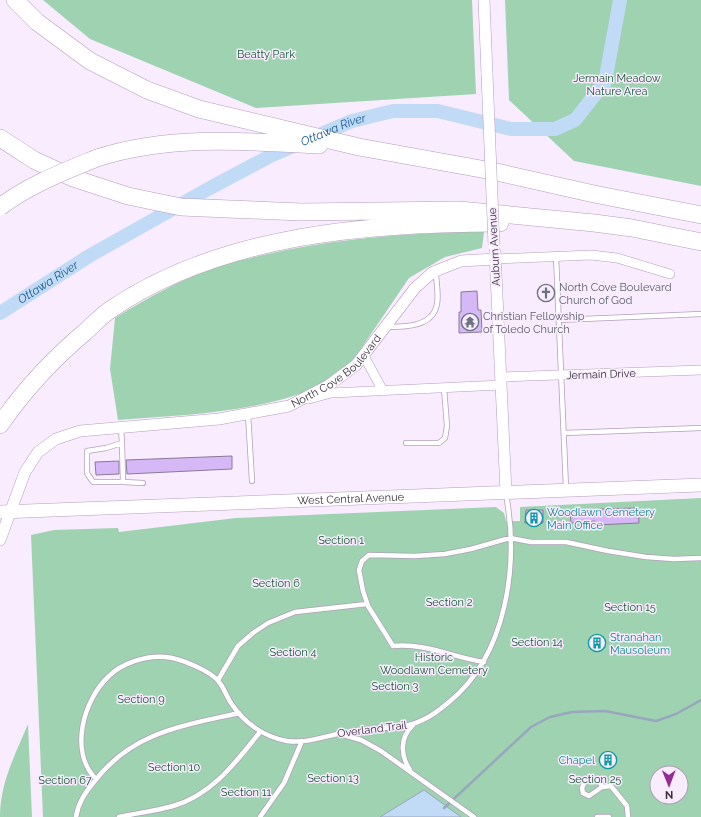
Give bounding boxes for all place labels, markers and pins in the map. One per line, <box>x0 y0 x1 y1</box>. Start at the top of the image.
place label: North Cove Boulevard Church of God <box>559 281 672 307</box>
church icon: North Cove Boulevard Church of God <box>536 283 556 303</box>
place label: Christian Fellowship of Toledo Church <box>483 310 585 336</box>
temple icon: Christian Fellowship of Toledo Church <box>460 312 480 332</box>
place label: Woodlawn Cemetery Main Office <box>547 506 655 532</box>
building icon: Woodlawn Cemetery Main Office <box>524 508 544 528</box>
place label: Stranahan Mausoleum <box>610 631 670 657</box>
building icon: Stranahan Mausoleum <box>587 633 607 653</box>
building icon: Chapel <box>598 750 618 770</box>
place label: Chapel <box>559 754 595 767</box>

